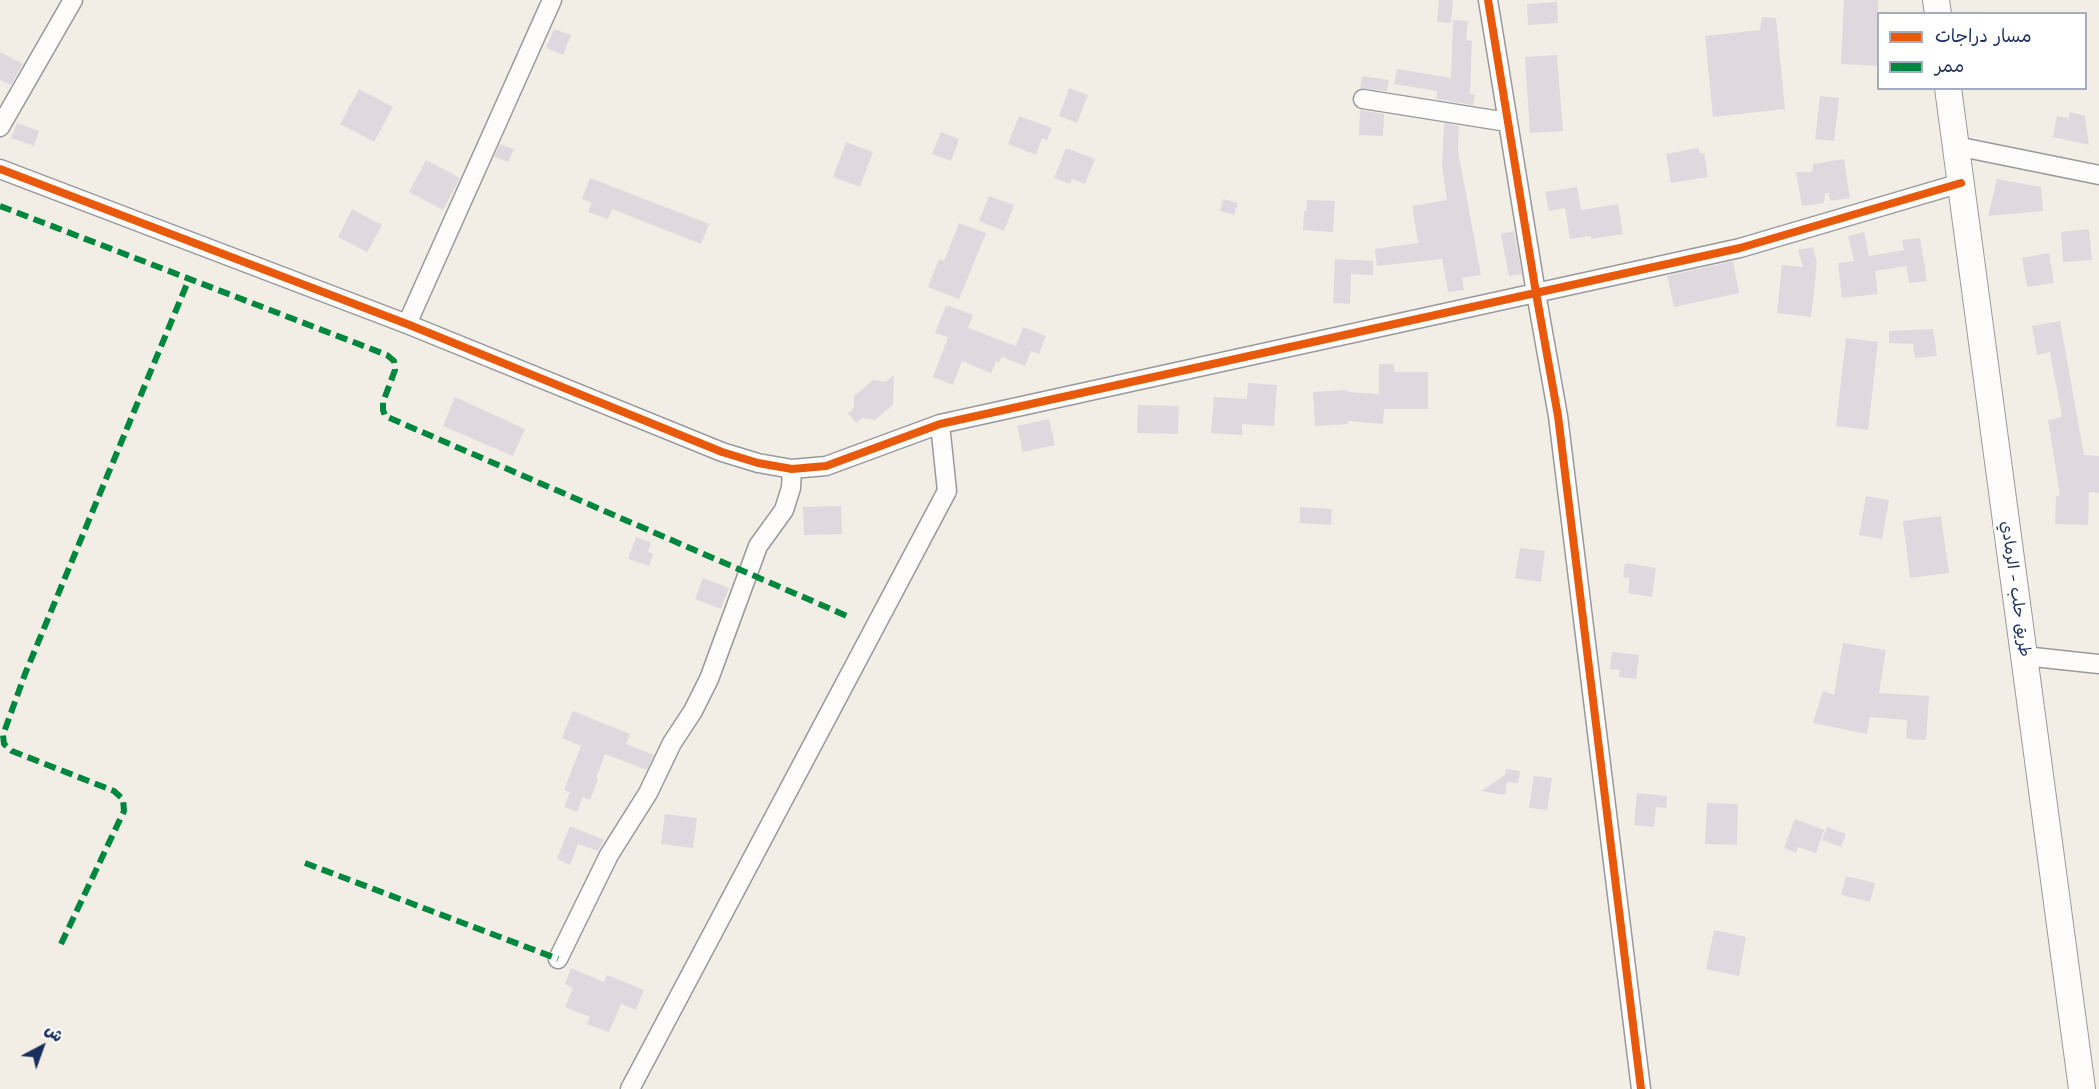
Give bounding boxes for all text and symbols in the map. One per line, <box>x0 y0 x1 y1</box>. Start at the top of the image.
legend <box>1877 12 2087 90</box>
text: مسار دراجات <box>1935 24 2032 48</box>
text: ممر <box>1935 54 1964 78</box>
street label: طريق حلب - الرمادي <box>1996 520 2034 658</box>
north arrow <box>12 1017 72 1077</box>
text: ش <box>41 1019 68 1047</box>

